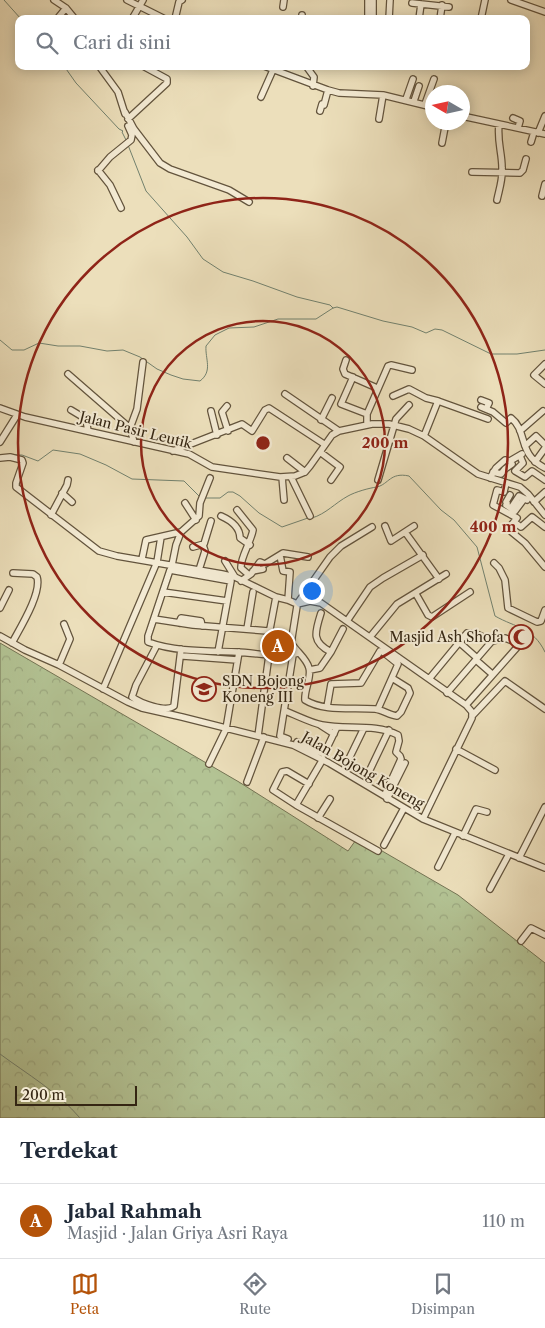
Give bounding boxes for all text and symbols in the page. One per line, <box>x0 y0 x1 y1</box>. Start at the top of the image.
search box <box>15 15 530 70</box>
icon: search <box>33 29 61 57</box>
text: Cari di sini <box>73 31 171 54</box>
north arrow <box>425 85 470 130</box>
street label: Jalan Pasir Leutik <box>76 407 195 453</box>
text: 200 m <box>362 433 408 452</box>
centre of rings <box>254 434 272 452</box>
text: 400 m <box>470 517 516 536</box>
your location <box>299 578 325 604</box>
mosque icon: Masjid Ash Shofa <box>508 624 534 650</box>
pin: A <box>262 627 294 665</box>
place label: Masjid Ash Shofa <box>390 628 505 646</box>
place label: SDN Bojong Koneng III <box>222 672 305 706</box>
school or university icon: SDN Bojong Koneng III <box>191 676 217 702</box>
street label: Jalan Bojong Koneng <box>297 727 428 813</box>
scale bar <box>15 1083 138 1106</box>
text: 200 m <box>22 1086 65 1104</box>
text: Terdekat <box>20 1138 118 1163</box>
text: Jabal Rahmah <box>67 1200 202 1223</box>
text: A <box>30 1211 42 1231</box>
text: 110 m <box>482 1211 525 1231</box>
text: Masjid · Jalan Griya Asri Raya <box>67 1223 288 1243</box>
tab: Peta <box>70 1270 99 1318</box>
tab: Rute <box>239 1270 271 1318</box>
tab: Disimpan <box>411 1270 475 1318</box>

